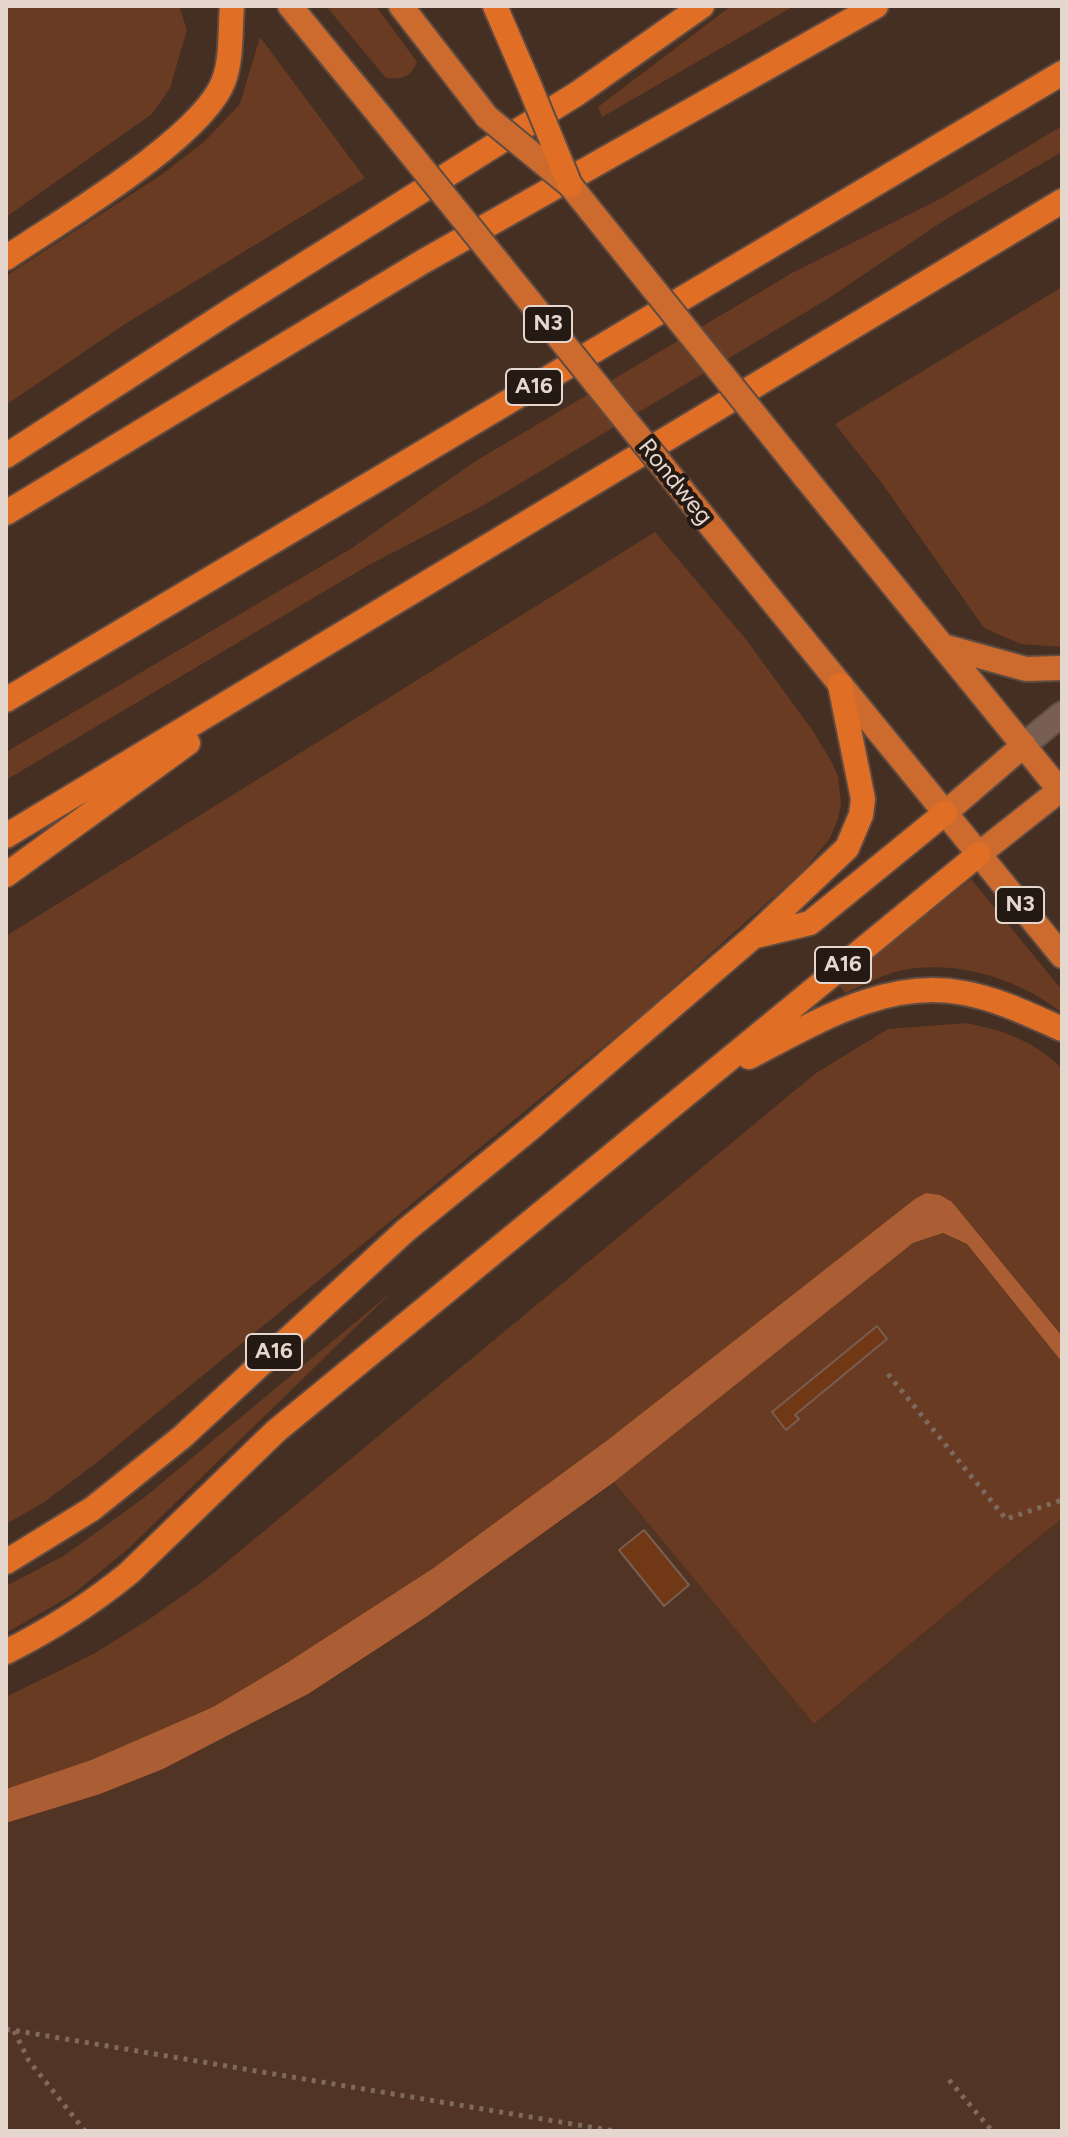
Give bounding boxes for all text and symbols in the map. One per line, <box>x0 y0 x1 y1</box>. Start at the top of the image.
road number: N3 <box>524 306 572 342</box>
road number: A16 <box>506 369 562 405</box>
street label: Rondweg <box>632 433 718 531</box>
road number: N3 <box>996 887 1044 923</box>
road number: A16 <box>815 947 871 983</box>
road number: A16 <box>246 1334 302 1370</box>

